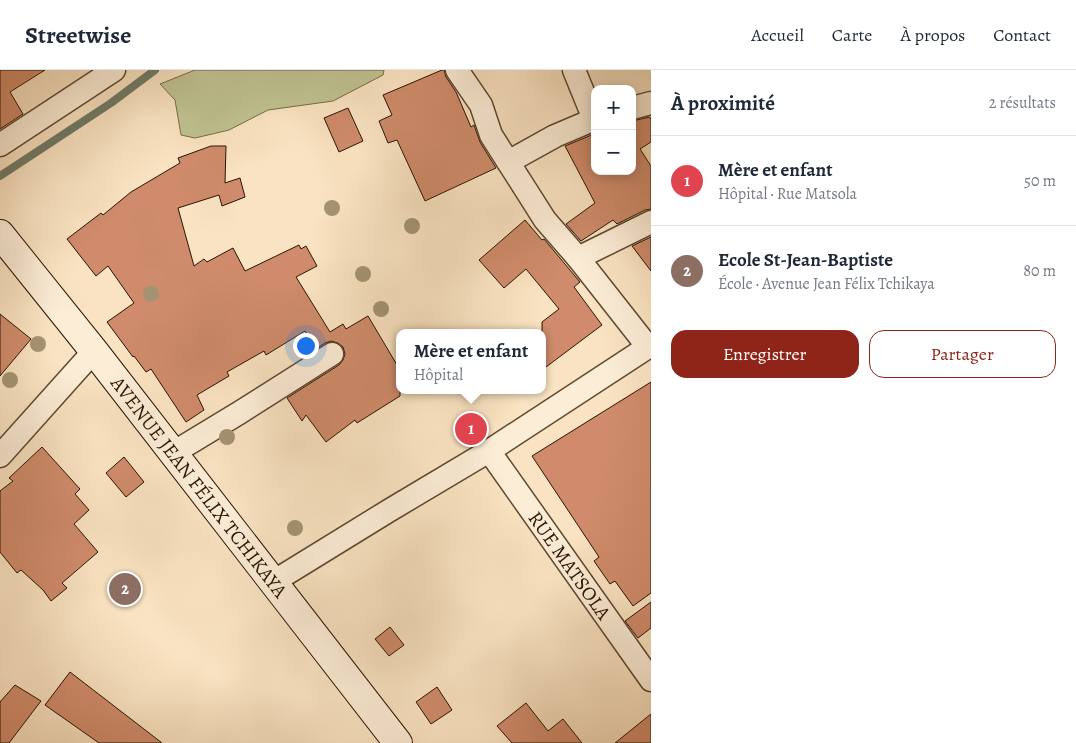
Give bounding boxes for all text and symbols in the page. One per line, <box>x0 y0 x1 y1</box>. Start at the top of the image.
text: Streetwise <box>25 19 131 51</box>
text: Accueil <box>751 23 804 47</box>
text: Carte <box>832 23 872 47</box>
text: À propos <box>900 23 965 47</box>
text: Contact <box>993 23 1051 47</box>
map controls <box>591 85 636 175</box>
button: + <box>591 85 636 130</box>
text: À proximité <box>671 89 775 117</box>
text: 2 résultats <box>989 92 1056 114</box>
button: − <box>591 130 636 175</box>
text: Mère et enfant <box>718 157 833 183</box>
text: 1 <box>684 170 690 192</box>
text: 50 m <box>1024 170 1056 192</box>
text: Hôpital · Rue Matsola <box>718 183 857 205</box>
text: Ecole St-Jean-Baptiste <box>718 247 893 273</box>
text: 2 <box>683 260 691 282</box>
text: 80 m <box>1023 260 1056 282</box>
text: École · Avenue Jean Félix Tchikaya <box>718 273 935 295</box>
popup <box>396 329 546 394</box>
button: Enregistrer <box>671 330 859 378</box>
button: Partager <box>869 330 1056 378</box>
your location <box>293 333 319 359</box>
text: Mère et enfant <box>414 338 528 364</box>
text: Hôpital <box>414 364 463 386</box>
street label: AVENUE JEAN FÉLIX TCHIKAYA <box>104 370 294 604</box>
pin: 1 <box>455 410 487 448</box>
street label: RUE MATSOLA <box>522 506 617 626</box>
pin: 2 <box>109 570 141 608</box>

